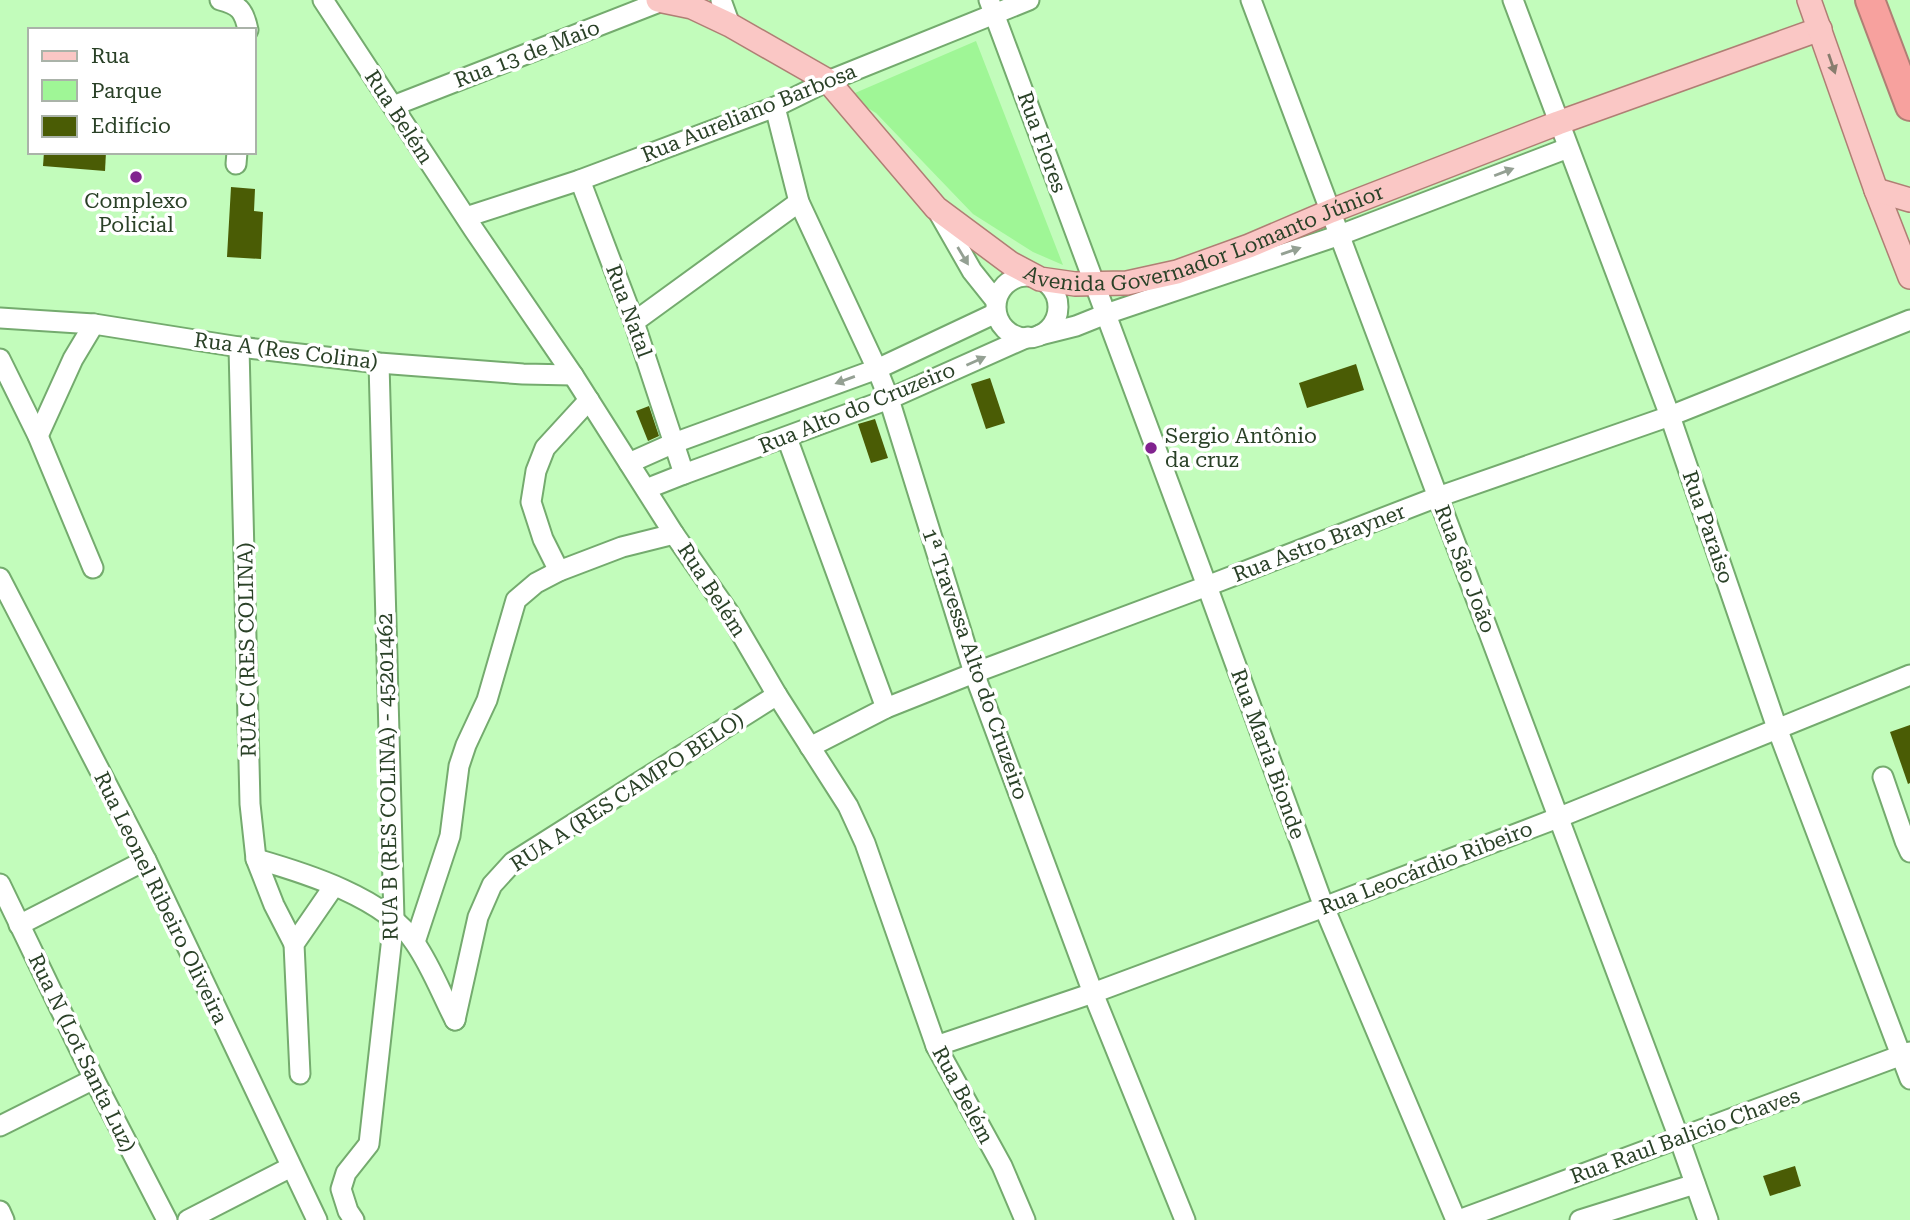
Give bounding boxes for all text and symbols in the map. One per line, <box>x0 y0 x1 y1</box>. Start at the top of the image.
street label: Rua 13 de Maio <box>451 15 603 93</box>
legend <box>28 28 256 154</box>
text: Rua <box>91 44 130 68</box>
one-way arrow <box>1827 54 1838 75</box>
street label: Rua Aureliano Barbosa <box>638 59 860 167</box>
street label: Rua Belém <box>360 66 438 168</box>
text: Parque <box>91 79 162 103</box>
street label: Rua Flores <box>1013 88 1071 196</box>
text: Edifício <box>91 114 171 138</box>
one-way arrow <box>1494 166 1515 177</box>
marker: Complexo Policial <box>128 169 144 185</box>
street label: Avenida Governador Lomanto Júnior <box>1020 180 1387 296</box>
place label: Complexo Policial <box>84 189 188 237</box>
one-way arrow <box>1280 245 1301 256</box>
one-way arrow <box>956 247 969 266</box>
street label: Rua Natal <box>601 261 657 361</box>
street label: Rua A (Res Colina) <box>193 328 379 374</box>
one-way arrow <box>966 355 986 367</box>
street label: Rua Alto do Cruzeiro <box>755 358 959 458</box>
one-way arrow <box>834 375 855 386</box>
place label: Sergio Antônio da cruz <box>1165 424 1317 472</box>
marker: Sergio Antônio da cruz <box>1143 440 1159 456</box>
street label: Rua Paraiso <box>1677 467 1739 587</box>
street label: Rua Astro Brayner <box>1229 499 1409 587</box>
street label: Rua São João <box>1430 502 1500 636</box>
street label: 1ª Travessa Alto do Cruzeiro <box>917 525 1033 803</box>
street label: Rua Belém <box>673 539 751 641</box>
street label: RUA C (RES COLINA) <box>233 542 261 758</box>
street label: RUA B (RES COLINA) - 45201462 <box>373 613 403 941</box>
street label: Rua Maria Bionde <box>1226 666 1310 842</box>
street label: RUA A (RES CAMPO BELO) <box>506 707 748 877</box>
street label: Rua Leonel Ribeiro Oliveira <box>89 768 233 1029</box>
street label: Rua Leocárdio Ribeiro <box>1316 816 1536 920</box>
street label: Rua N (Lot Santa Luz) <box>24 950 140 1156</box>
street label: Rua Belém <box>927 1042 999 1148</box>
street label: Rua Raul Balicio Chaves <box>1567 1083 1803 1189</box>

